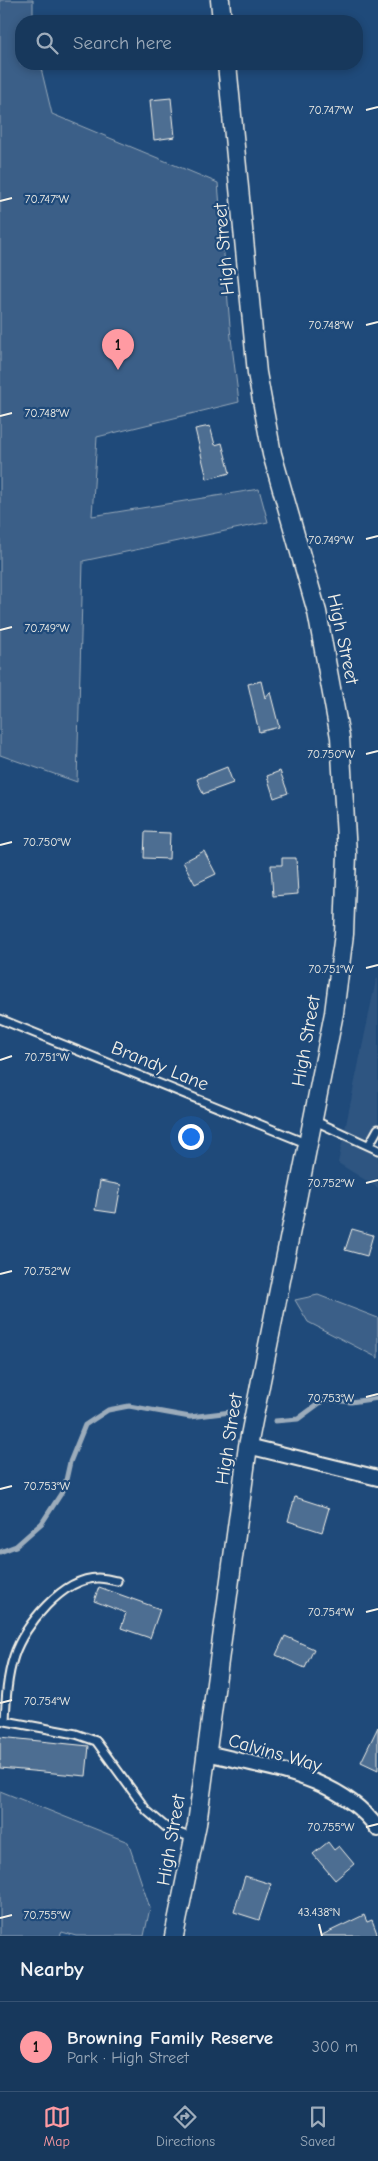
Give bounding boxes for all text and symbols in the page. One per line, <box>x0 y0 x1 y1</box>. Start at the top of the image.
search box <box>15 15 363 70</box>
icon: search <box>33 29 61 57</box>
text: Search here <box>73 32 172 54</box>
text: 70.747°W <box>309 103 354 117</box>
text: 70.747°W <box>25 192 70 206</box>
street label: High Street <box>209 202 239 296</box>
text: 70.748°W <box>309 318 354 332</box>
pin: 1 <box>102 329 134 370</box>
text: 70.748°W <box>25 406 70 420</box>
text: 70.749°W <box>308 533 354 547</box>
street label: High Street <box>323 592 363 687</box>
text: 70.749°W <box>24 621 70 635</box>
text: 70.750°W <box>307 747 355 761</box>
text: 70.750°W <box>23 835 71 849</box>
text: 70.751°W <box>308 962 354 976</box>
street label: High Street <box>287 993 325 1088</box>
street label: Brandy Lane <box>108 1036 212 1096</box>
text: 70.751°W <box>24 1050 70 1064</box>
your location <box>178 1124 204 1150</box>
text: 70.752°W <box>308 1176 355 1190</box>
text: 70.752°W <box>24 1264 71 1278</box>
street label: High Street <box>211 1391 247 1486</box>
text: 70.753°W <box>308 1391 355 1405</box>
text: 70.753°W <box>24 1479 71 1493</box>
text: 70.754°W <box>308 1605 355 1619</box>
text: 70.754°W <box>24 1694 71 1708</box>
street label: Calvins Way <box>226 1729 325 1777</box>
street label: High Street <box>152 1792 190 1887</box>
text: 70.755°W <box>308 1820 355 1834</box>
text: 43.438°N <box>298 1905 340 1919</box>
text: 70.755°W <box>24 1908 71 1922</box>
text: Nearby <box>20 1957 84 1981</box>
text: Browning Family Reserve <box>67 2027 273 2049</box>
text: 1 <box>33 2038 39 2056</box>
text: 300 m <box>312 2038 358 2056</box>
text: Park · High Street <box>67 2049 189 2067</box>
tab: Map <box>43 2103 71 2150</box>
tab: Directions <box>156 2103 215 2150</box>
tab: Saved <box>300 2103 335 2150</box>

